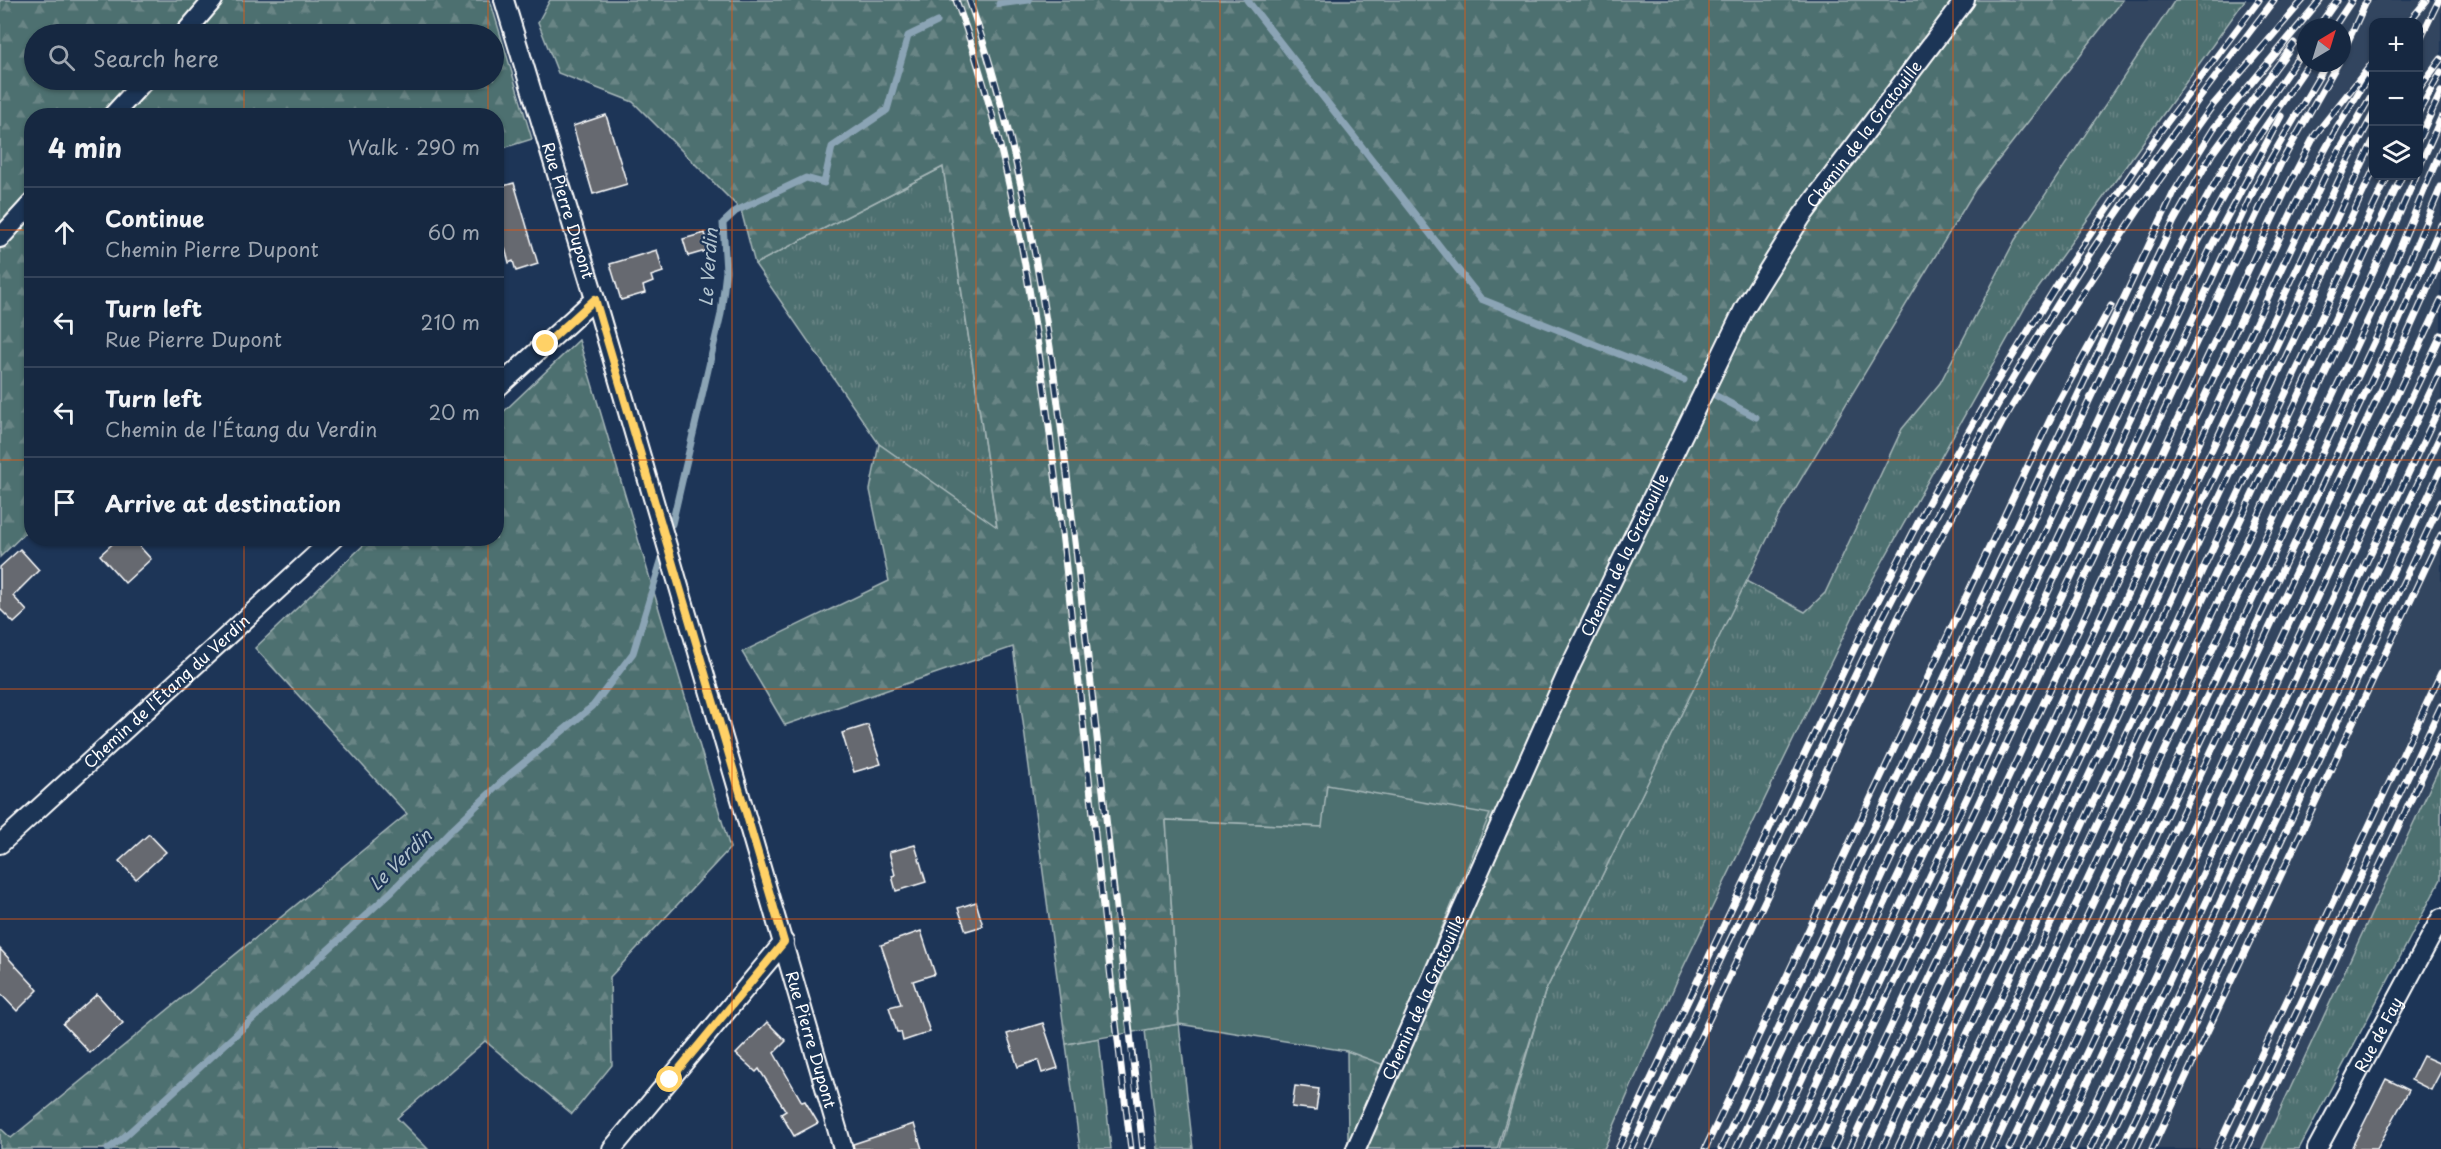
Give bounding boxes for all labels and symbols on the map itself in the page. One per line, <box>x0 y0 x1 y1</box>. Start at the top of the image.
north arrow <box>2297 18 2351 72</box>
street label: Chemin de la Gratouille <box>1800 54 1927 212</box>
street label: Rue Pierre Dupont <box>537 139 601 282</box>
water label: Le Verdin <box>691 226 724 307</box>
route end <box>532 330 558 356</box>
street label: Chemin de la Gratouille <box>1574 468 1674 640</box>
street label: Chemin de l'Étang du Verdin <box>77 608 255 773</box>
water label: Le Verdin <box>362 821 438 896</box>
street label: Chemin de la Gratouille <box>1375 910 1470 1084</box>
street label: Rue Pierre Dupont <box>781 968 844 1111</box>
street label: Rue de Fay <box>2348 992 2408 1076</box>
route start <box>656 1066 682 1092</box>

